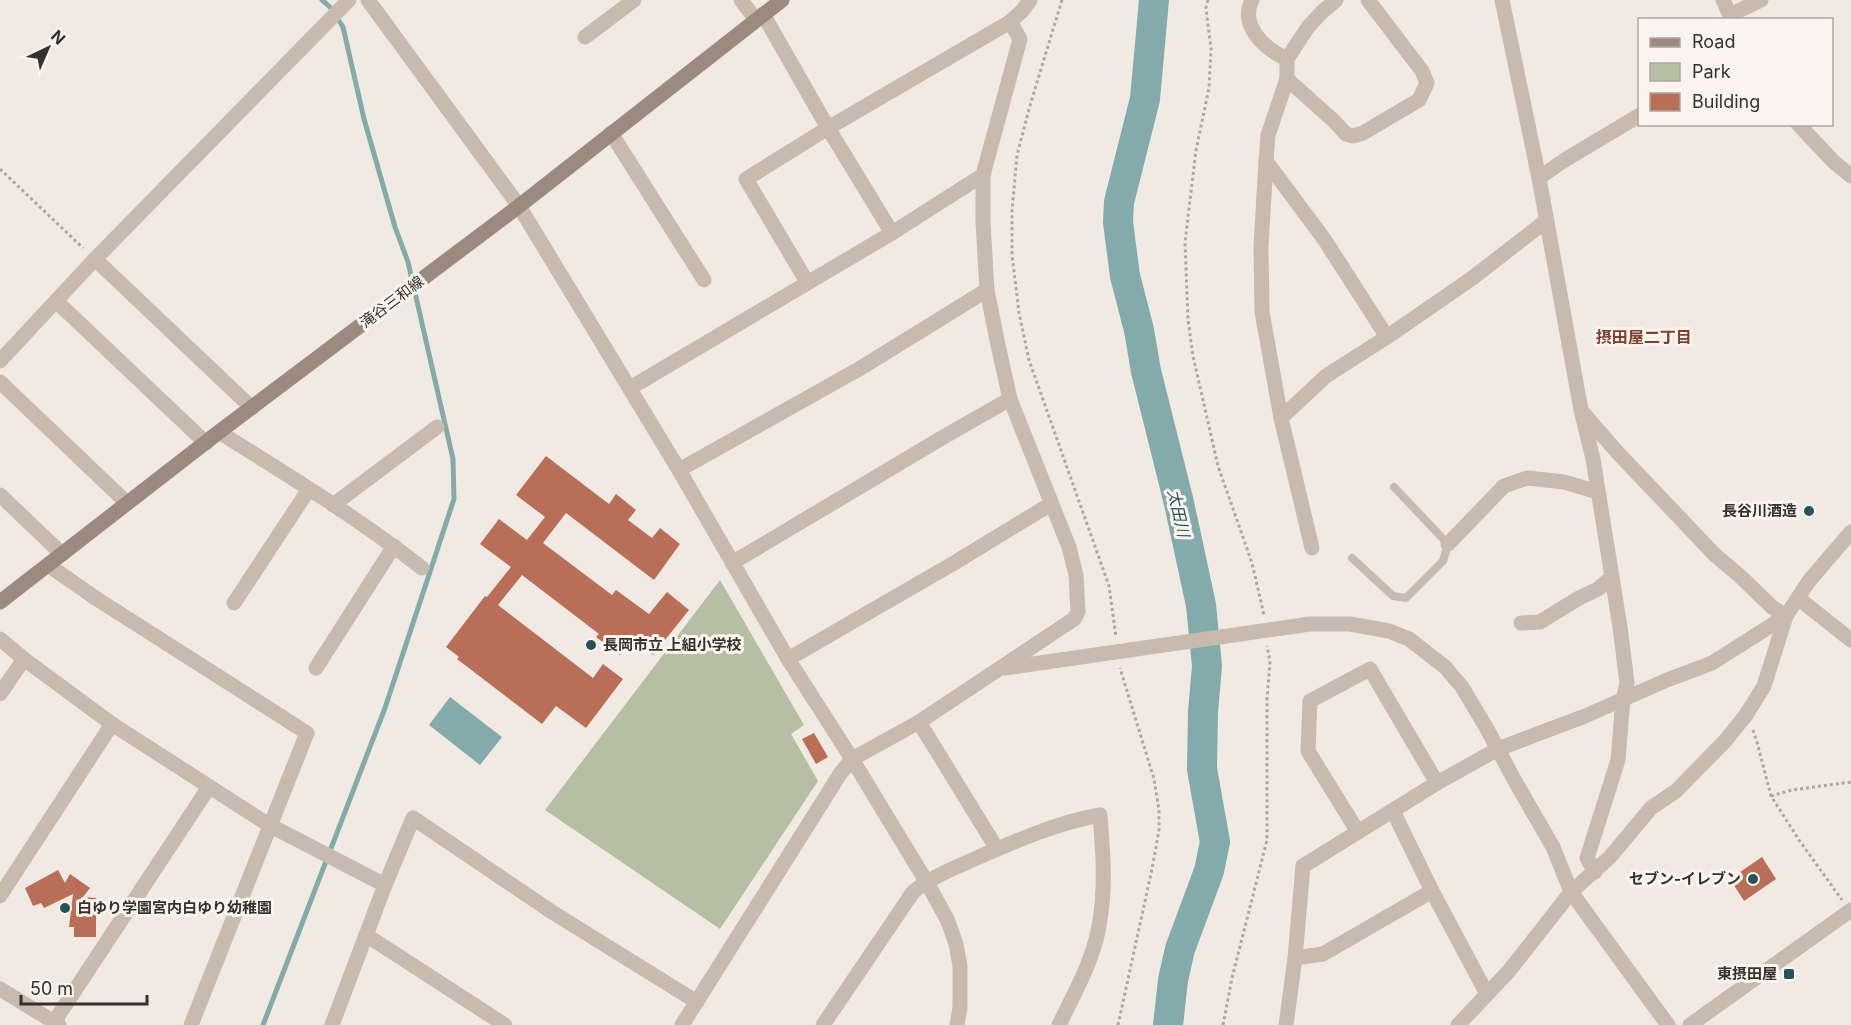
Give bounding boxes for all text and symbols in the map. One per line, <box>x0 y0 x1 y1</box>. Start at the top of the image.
north arrow <box>18 18 78 78</box>
legend <box>1638 18 1833 126</box>
text: N <box>47 26 70 49</box>
text: Road <box>1692 31 1735 52</box>
text: Park <box>1692 61 1731 82</box>
text: Building <box>1692 91 1760 112</box>
street label: 滝谷三和線 <box>356 271 427 332</box>
district label: 摂田屋二丁目 <box>1596 327 1692 347</box>
water label: 太田川 <box>1164 487 1195 541</box>
place label: 長谷川酒造 <box>1722 501 1797 520</box>
marker: 長谷川酒造 <box>1802 504 1816 518</box>
place label: 長岡市立 上組小学校 <box>603 635 742 654</box>
marker: 長岡市立 上組小学校 <box>584 638 598 652</box>
place label: セブン-イレブン <box>1629 869 1741 888</box>
marker: セブン-イレブン <box>1746 872 1760 886</box>
place label: 白ゆり学園宮内白ゆり幼稚園 <box>77 898 272 917</box>
marker: 白ゆり学園宮内白ゆり幼稚園 <box>58 901 72 915</box>
place label: 東摂田屋 <box>1717 964 1777 983</box>
marker: 東摂田屋 <box>1782 967 1796 981</box>
scale bar <box>21 968 147 1006</box>
text: 50 m <box>30 978 73 999</box>

